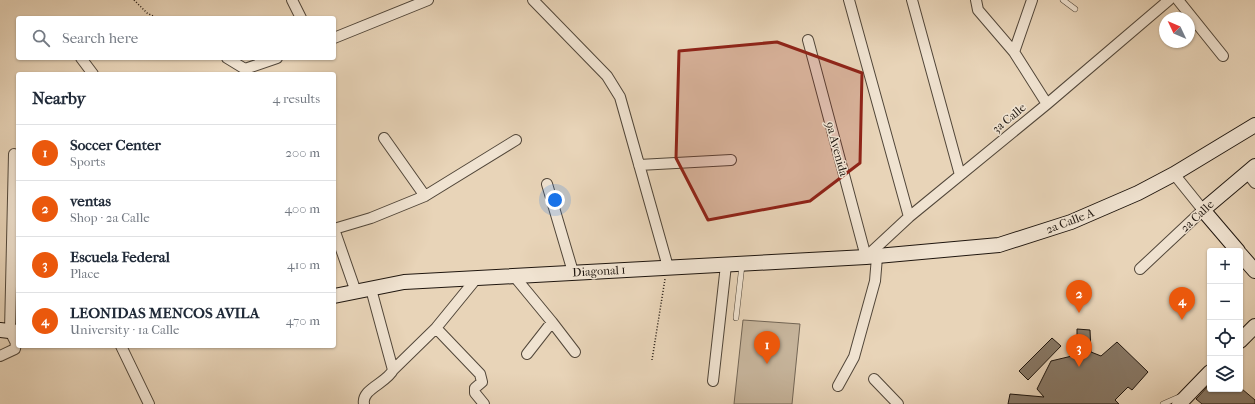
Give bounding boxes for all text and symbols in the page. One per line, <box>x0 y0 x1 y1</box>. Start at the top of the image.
north arrow <box>1159 12 1195 48</box>
search box <box>16 16 336 60</box>
icon: search <box>30 27 52 49</box>
text: Search here <box>62 29 138 47</box>
text: Nearby <box>32 88 86 108</box>
text: 4 results <box>273 91 320 106</box>
street label: 3a Calle <box>989 100 1029 136</box>
street label: 9a Avenida <box>823 120 851 178</box>
text: Soccer Center <box>70 136 161 154</box>
text: 1 <box>43 145 47 160</box>
text: 200 m <box>285 145 320 160</box>
text: Sports <box>70 154 105 169</box>
your location <box>545 190 565 210</box>
text: ventas <box>70 192 111 210</box>
street label: 2a Calle <box>1177 197 1217 235</box>
text: 2 <box>42 201 48 216</box>
text: 400 m <box>284 201 320 216</box>
street label: 2a Calle A <box>1044 205 1096 237</box>
text: Shop · 2a Calle <box>70 210 150 225</box>
text: Escuela Federal <box>70 248 170 266</box>
map controls <box>1207 248 1243 392</box>
button: + <box>1207 248 1243 284</box>
text: 3 <box>42 257 48 272</box>
text: 410 m <box>287 257 320 272</box>
street label: Diagonal 1 <box>572 263 626 279</box>
text: Place <box>70 266 100 281</box>
pin: 2 <box>1066 280 1092 313</box>
button: − <box>1207 284 1243 320</box>
pin: 4 <box>1169 287 1195 320</box>
text: LEONIDAS MENCOS AVILA <box>70 304 259 322</box>
text: 4 <box>41 313 49 328</box>
text: 470 m <box>286 313 320 328</box>
button: locate <box>1207 320 1243 356</box>
text: University · 1a Calle <box>70 322 180 337</box>
pin: 1 <box>754 331 780 364</box>
pin: 3 <box>1066 334 1092 367</box>
button: layers <box>1207 356 1243 392</box>

